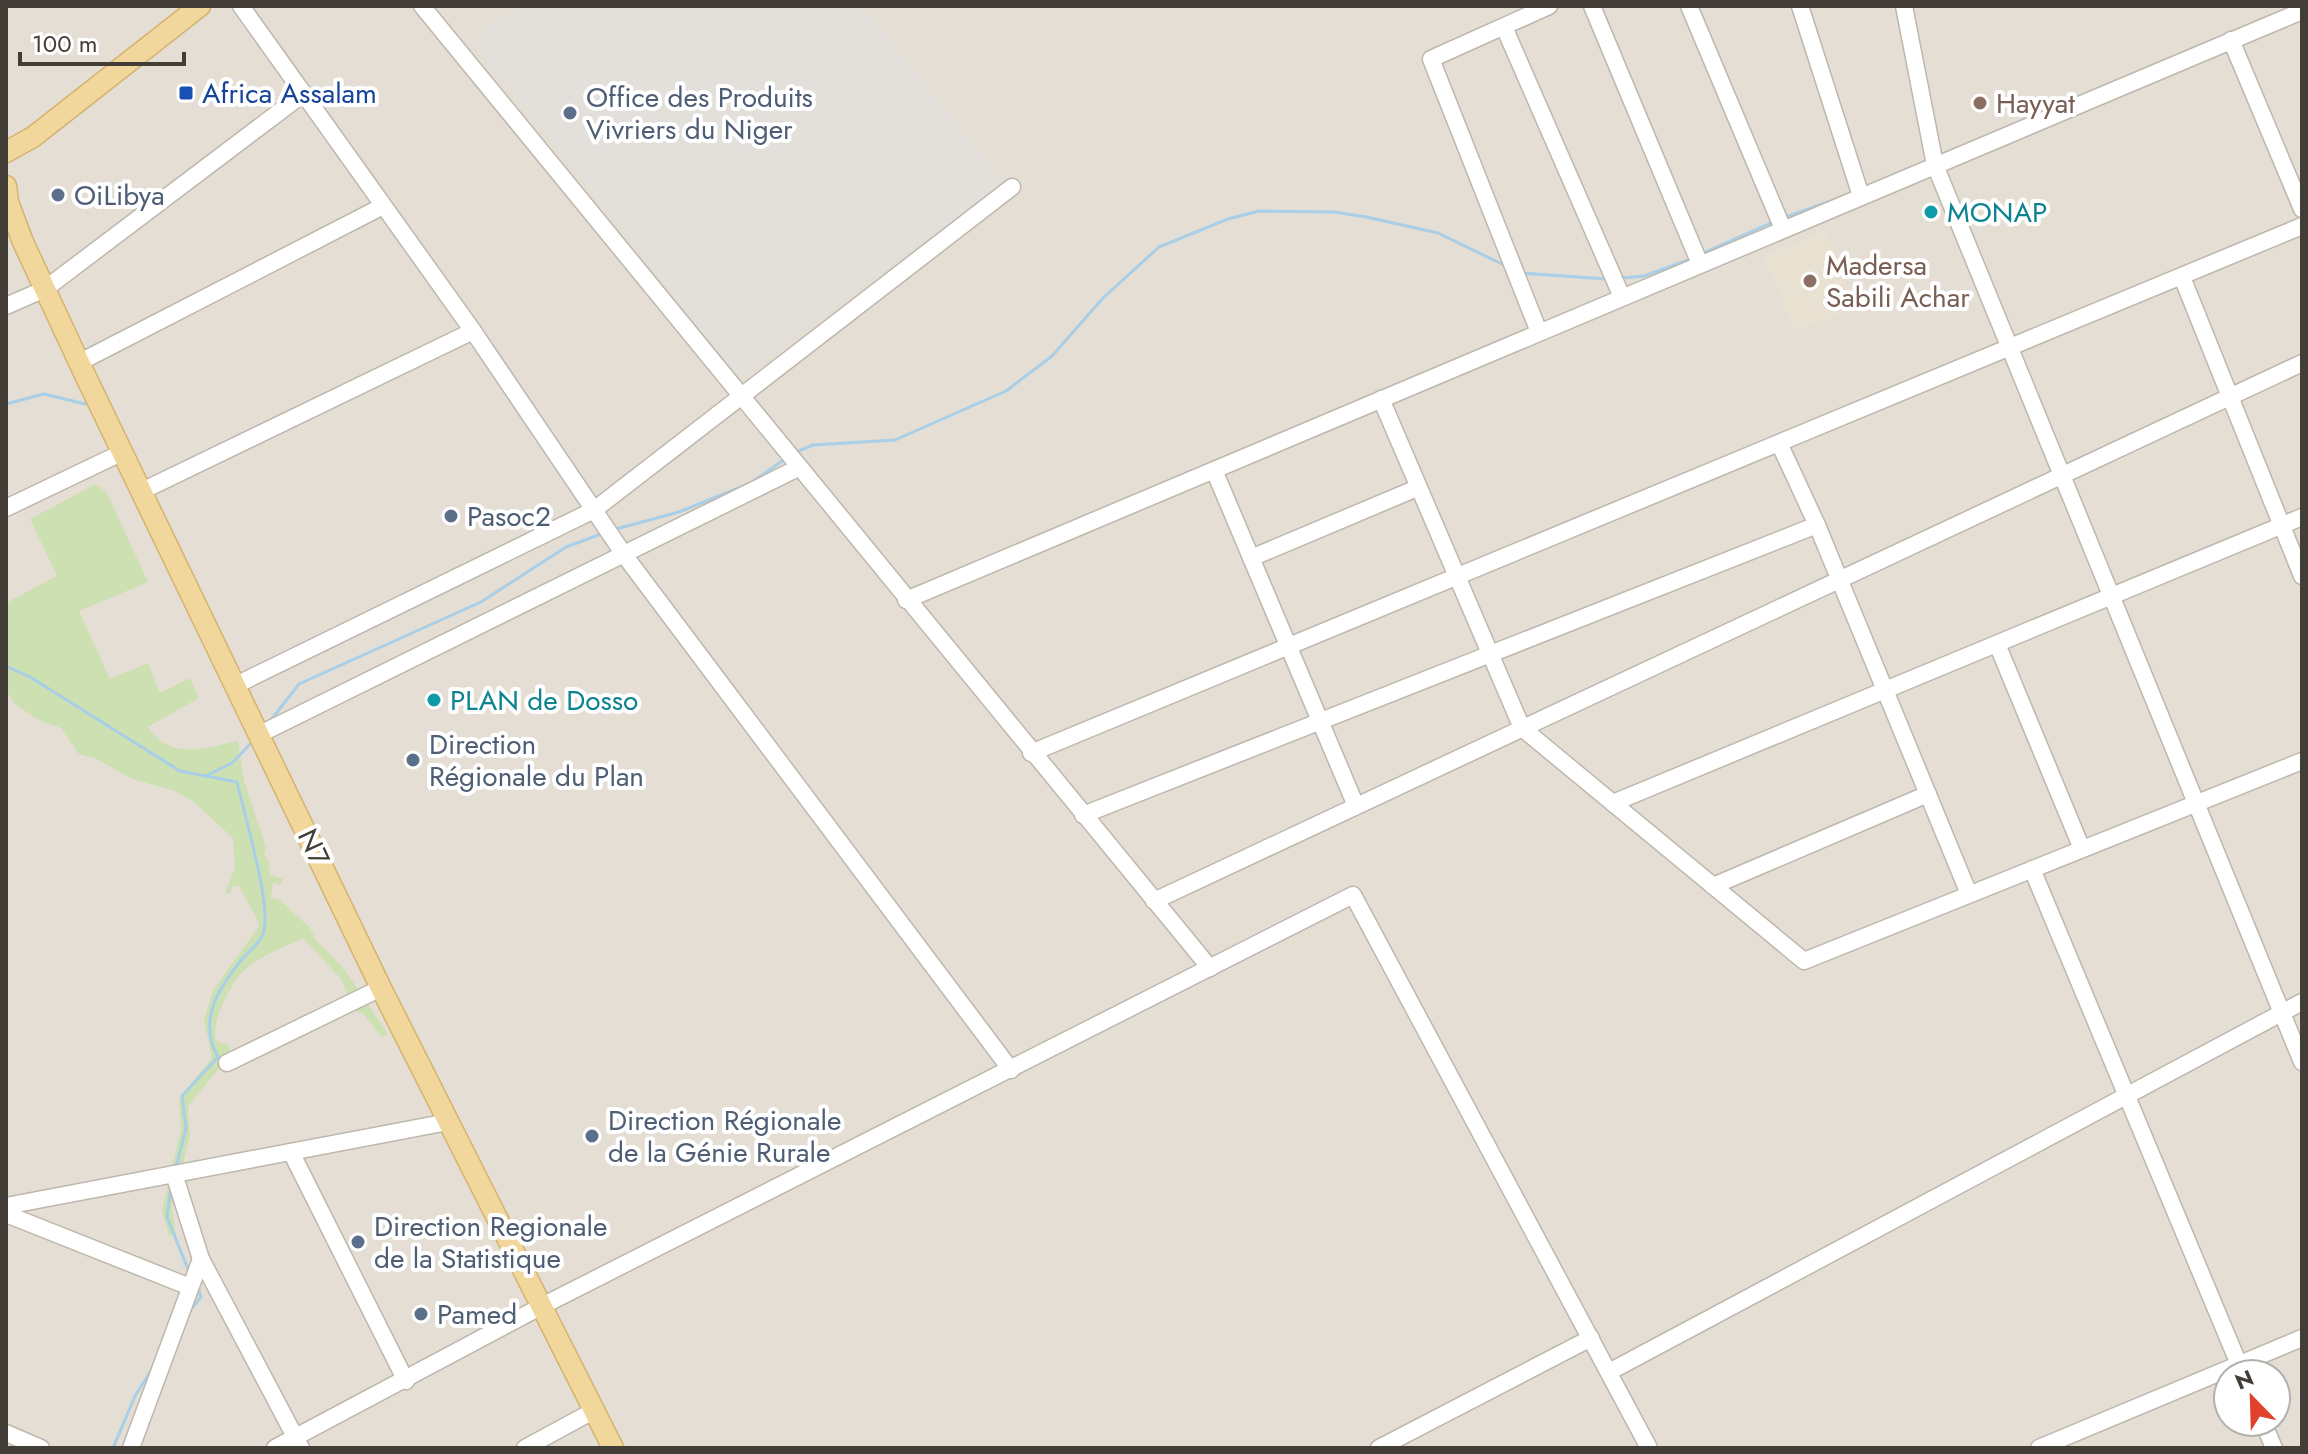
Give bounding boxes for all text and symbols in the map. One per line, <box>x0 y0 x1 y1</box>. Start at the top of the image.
scale bar <box>20 16 184 66</box>
text: 100 m <box>32 26 98 61</box>
place label: Africa Assalam <box>202 73 377 114</box>
place label: Office des Produits Vivriers du Niger <box>586 77 813 150</box>
place label: Hayyat <box>1996 83 2075 124</box>
marker: Africa Assalam <box>177 84 195 102</box>
marker: Hayyat <box>1971 94 1989 112</box>
marker: Office des Produits Vivriers du Niger <box>561 104 579 122</box>
place label: OiLibya <box>74 175 165 216</box>
marker: OiLibya <box>49 186 67 204</box>
place label: MONAP <box>1947 192 2047 233</box>
marker: MONAP <box>1922 203 1940 221</box>
place label: Madersa Sabili Achar <box>1826 245 1970 318</box>
marker: Madersa Sabili Achar <box>1801 272 1819 290</box>
place label: Pasoc2 <box>467 496 551 537</box>
marker: Pasoc2 <box>442 507 460 525</box>
place label: PLAN de Dosso <box>450 680 638 721</box>
marker: PLAN de Dosso <box>425 691 443 709</box>
place label: Direction Régionale du Plan <box>429 724 644 797</box>
marker: Direction Régionale du Plan <box>404 751 422 769</box>
street label: N7 <box>287 822 340 873</box>
place label: Direction Régionale de la Génie Rurale <box>608 1100 841 1173</box>
marker: Direction Régionale de la Génie Rurale <box>583 1127 601 1145</box>
place label: Direction Regionale de la Statistique <box>374 1206 607 1279</box>
marker: Direction Regionale de la Statistique <box>349 1233 367 1251</box>
place label: Pamed <box>437 1294 517 1335</box>
marker: Pamed <box>412 1305 430 1323</box>
north arrow <box>2212 1358 2292 1438</box>
text: N <box>2230 1361 2258 1398</box>

